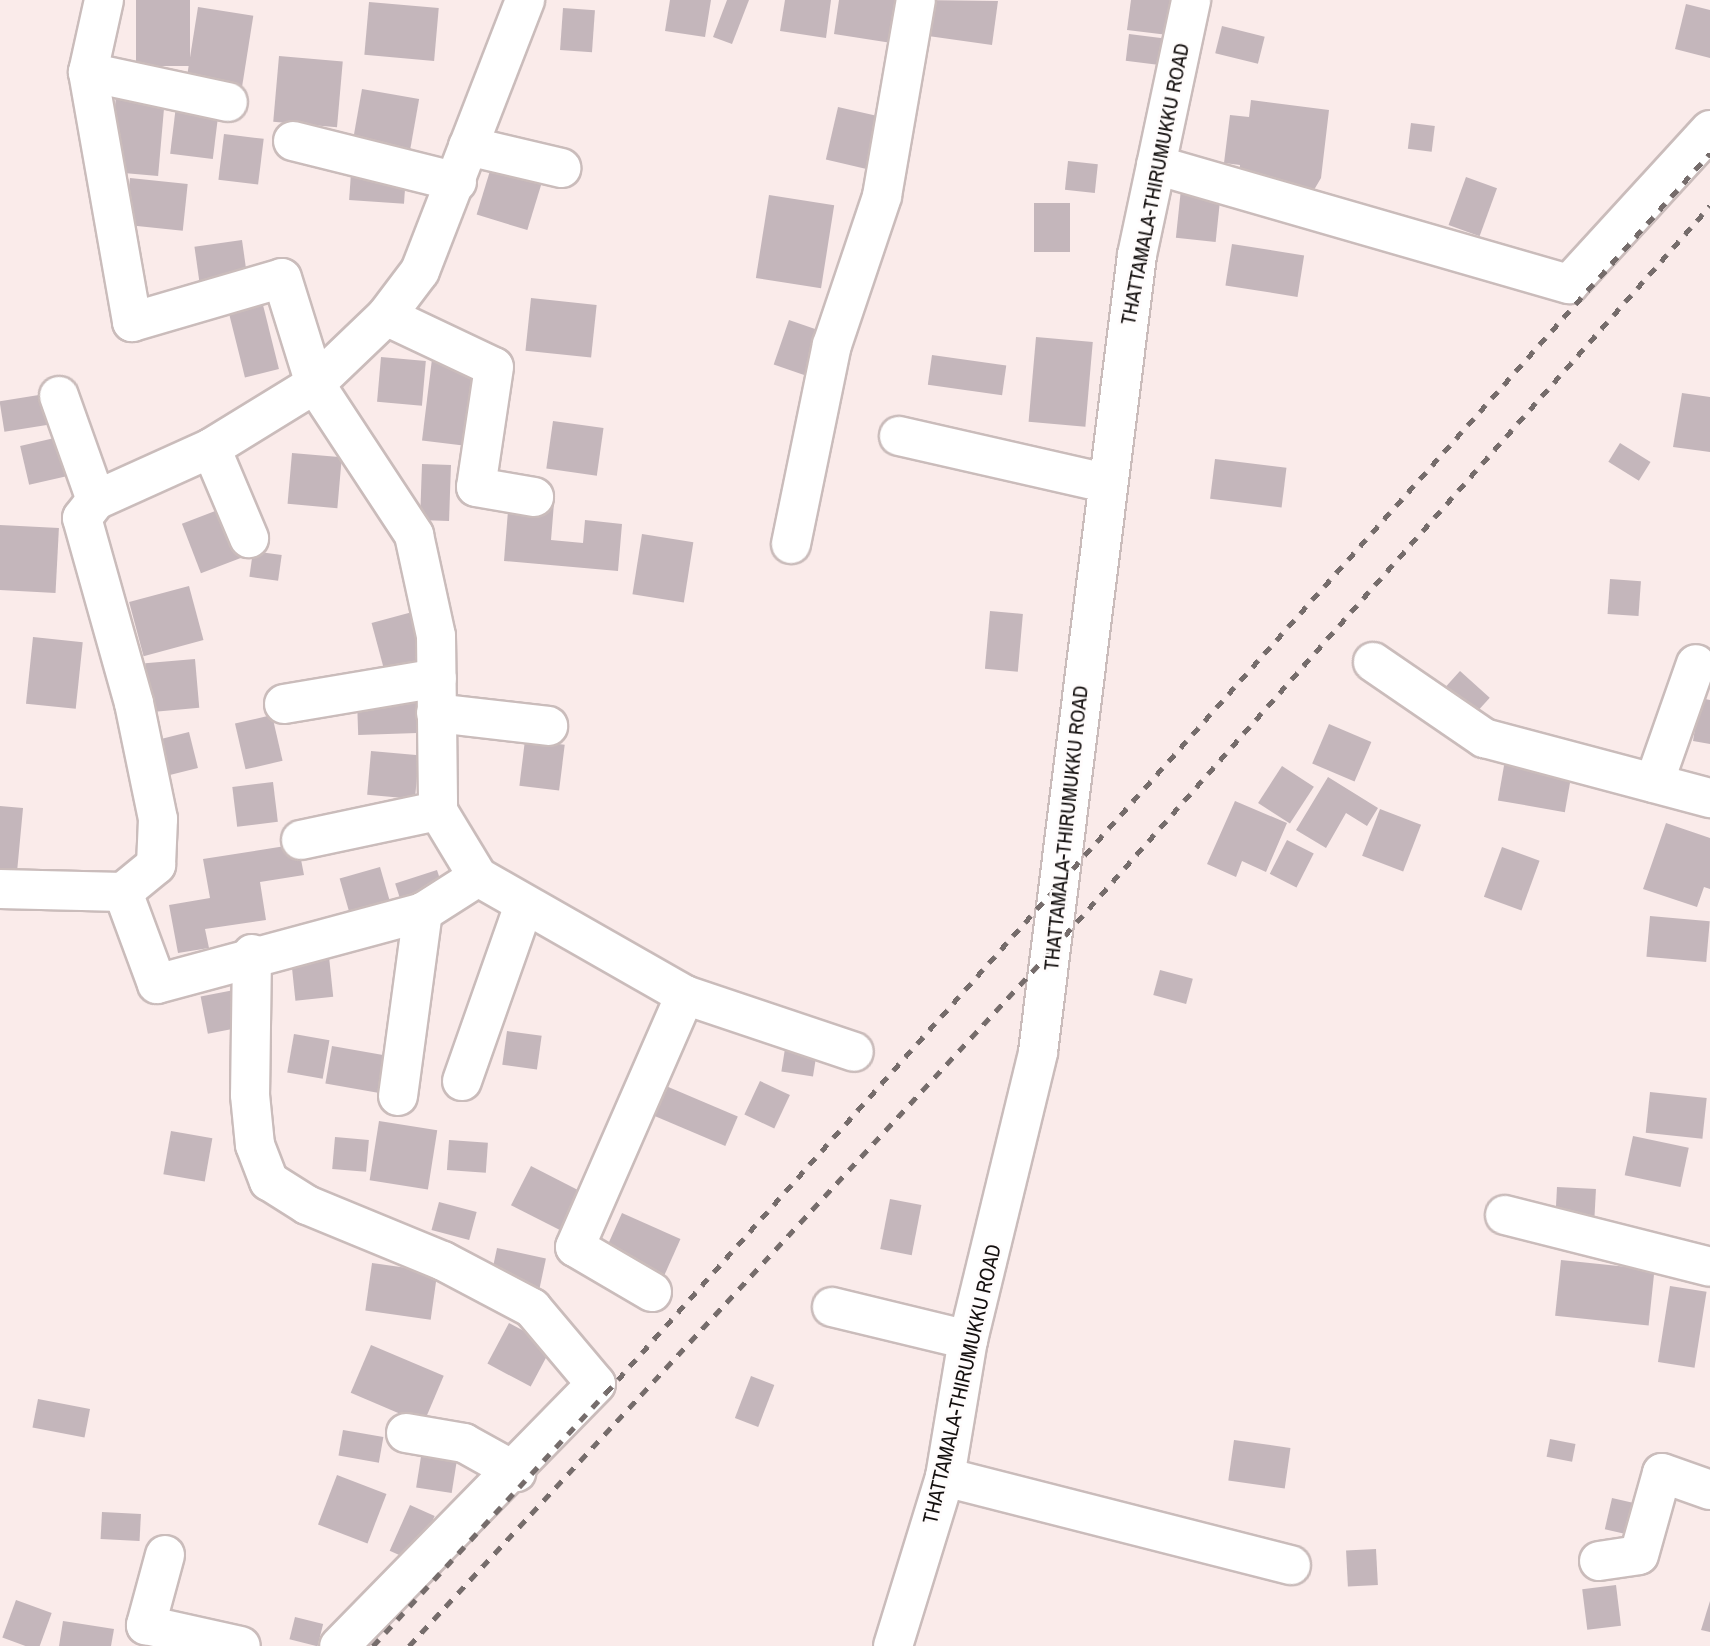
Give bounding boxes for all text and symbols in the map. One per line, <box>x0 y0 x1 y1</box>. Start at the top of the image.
street label: THATTAMALA-THIRUMUKKU ROAD <box>1115 41 1195 327</box>
street label: THATTAMALA-THIRUMUKKU ROAD <box>1039 684 1093 972</box>
street label: THATTAMALA-THIRUMUKKU ROAD <box>918 1242 1006 1526</box>

